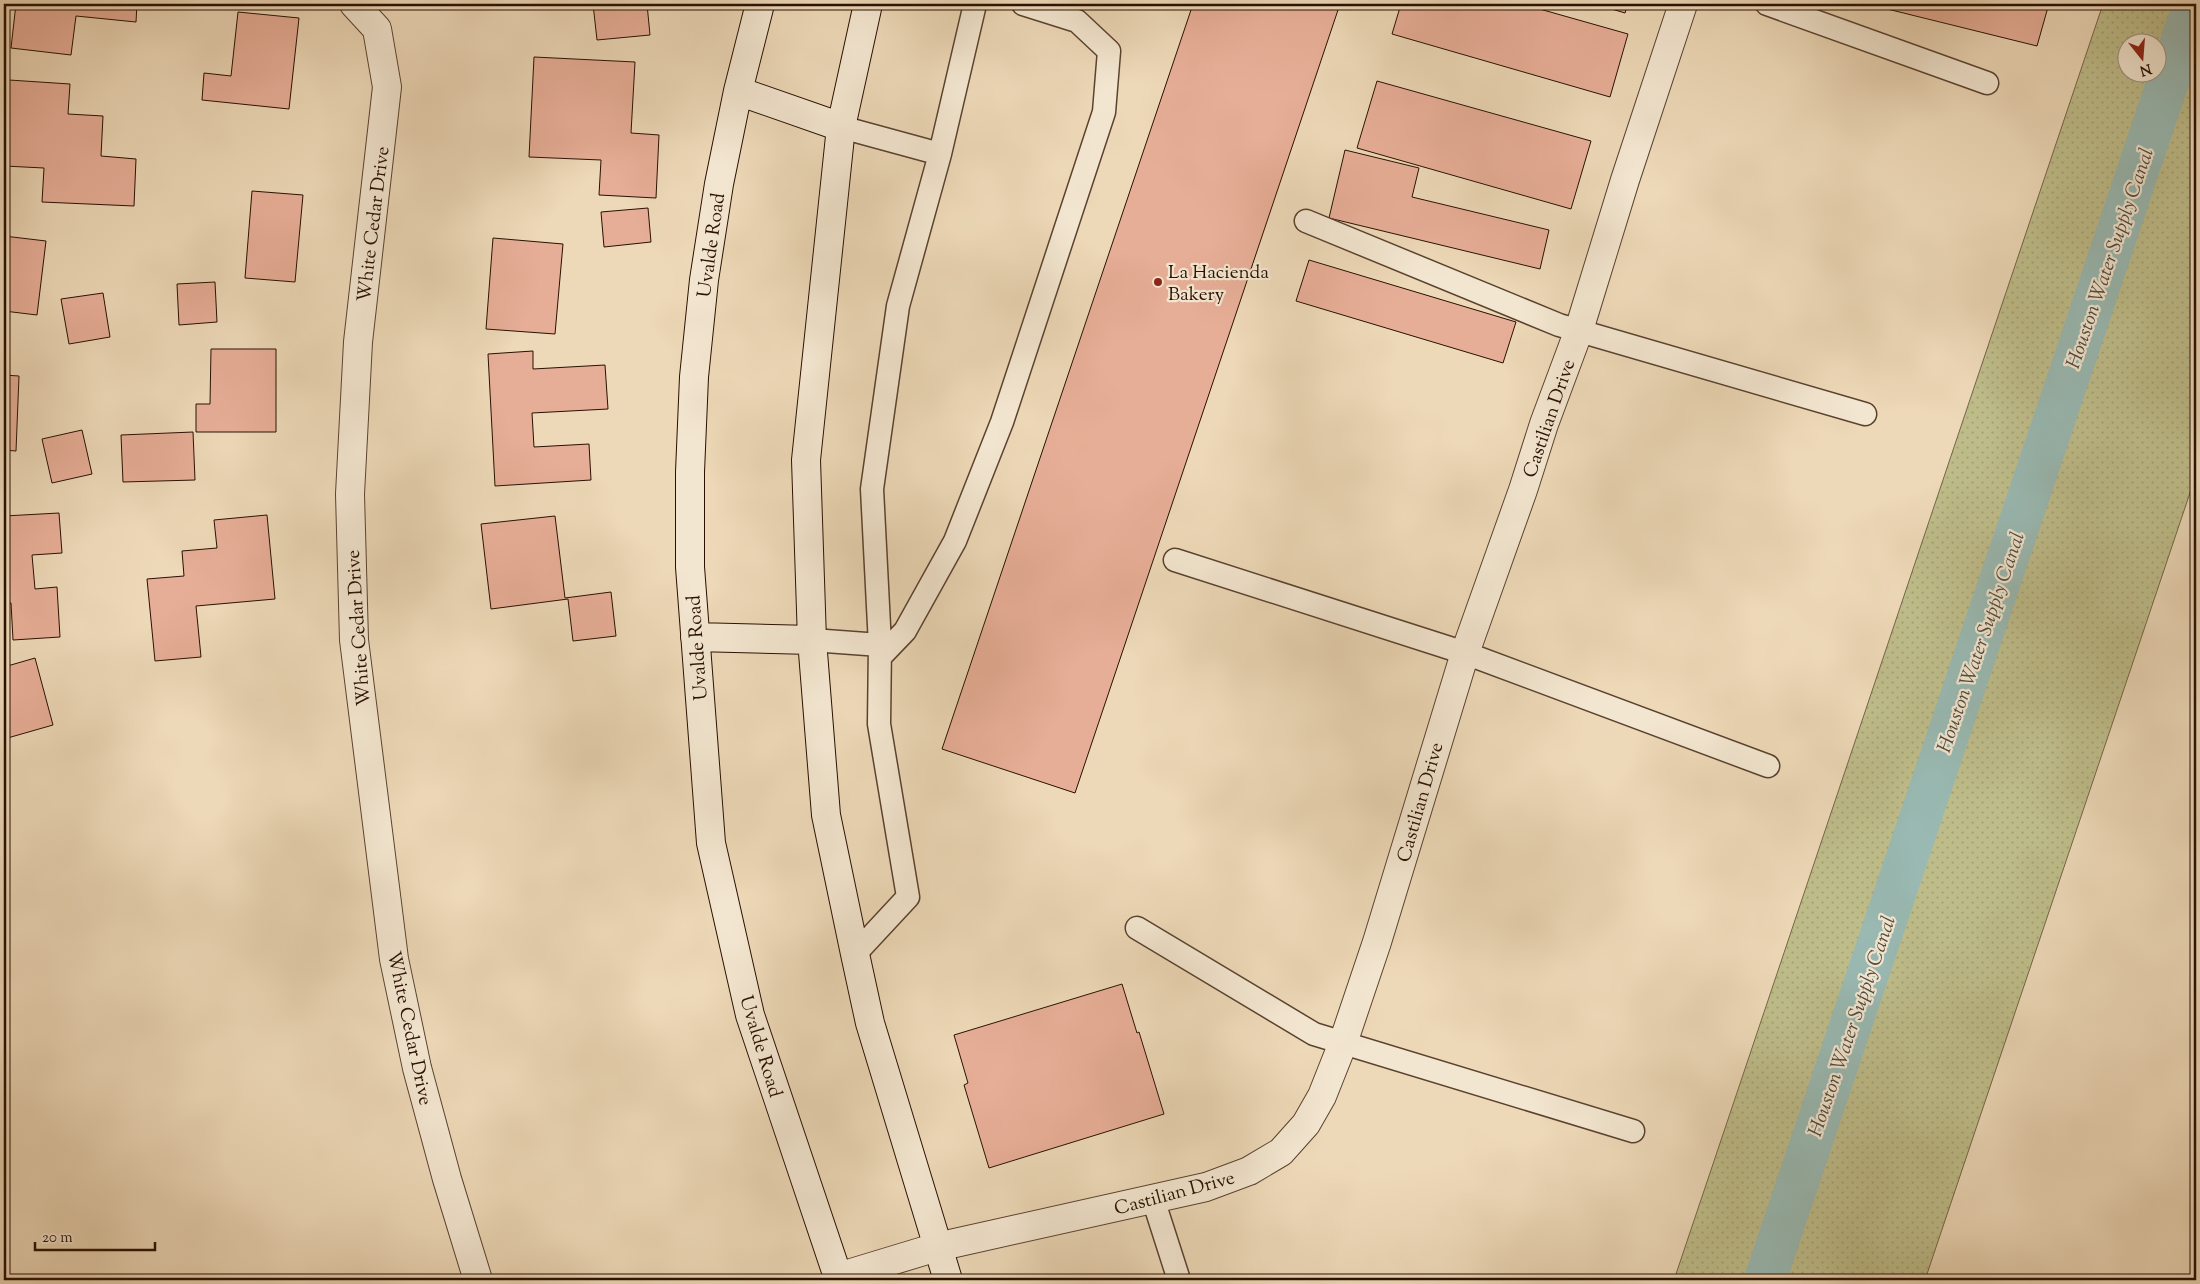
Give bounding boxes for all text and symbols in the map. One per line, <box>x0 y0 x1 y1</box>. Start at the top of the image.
north arrow <box>2118 32 2168 82</box>
text: N <box>2137 57 2153 80</box>
street label: White Cedar Drive <box>352 145 397 304</box>
water label: Houston Water Supply Canal <box>2060 145 2163 373</box>
street label: Uvalde Road <box>692 191 733 299</box>
place label: La Hacienda Bakery <box>1168 260 1269 309</box>
marker: La Hacienda Bakery <box>1152 276 1164 288</box>
street label: Castilian Drive <box>1517 356 1583 482</box>
water label: Houston Water Supply Canal <box>1931 529 2034 757</box>
street label: White Cedar Drive <box>341 549 378 707</box>
street label: Uvalde Road <box>681 594 716 701</box>
street label: Castilian Drive <box>1391 739 1451 866</box>
water label: Houston Water Supply Canal <box>1802 913 1905 1141</box>
street label: White Cedar Drive <box>379 949 438 1108</box>
street label: Uvalde Road <box>731 992 788 1101</box>
street label: Castilian Drive <box>1111 1165 1238 1223</box>
scale bar <box>35 1219 155 1251</box>
text: 20 m <box>42 1228 73 1249</box>

